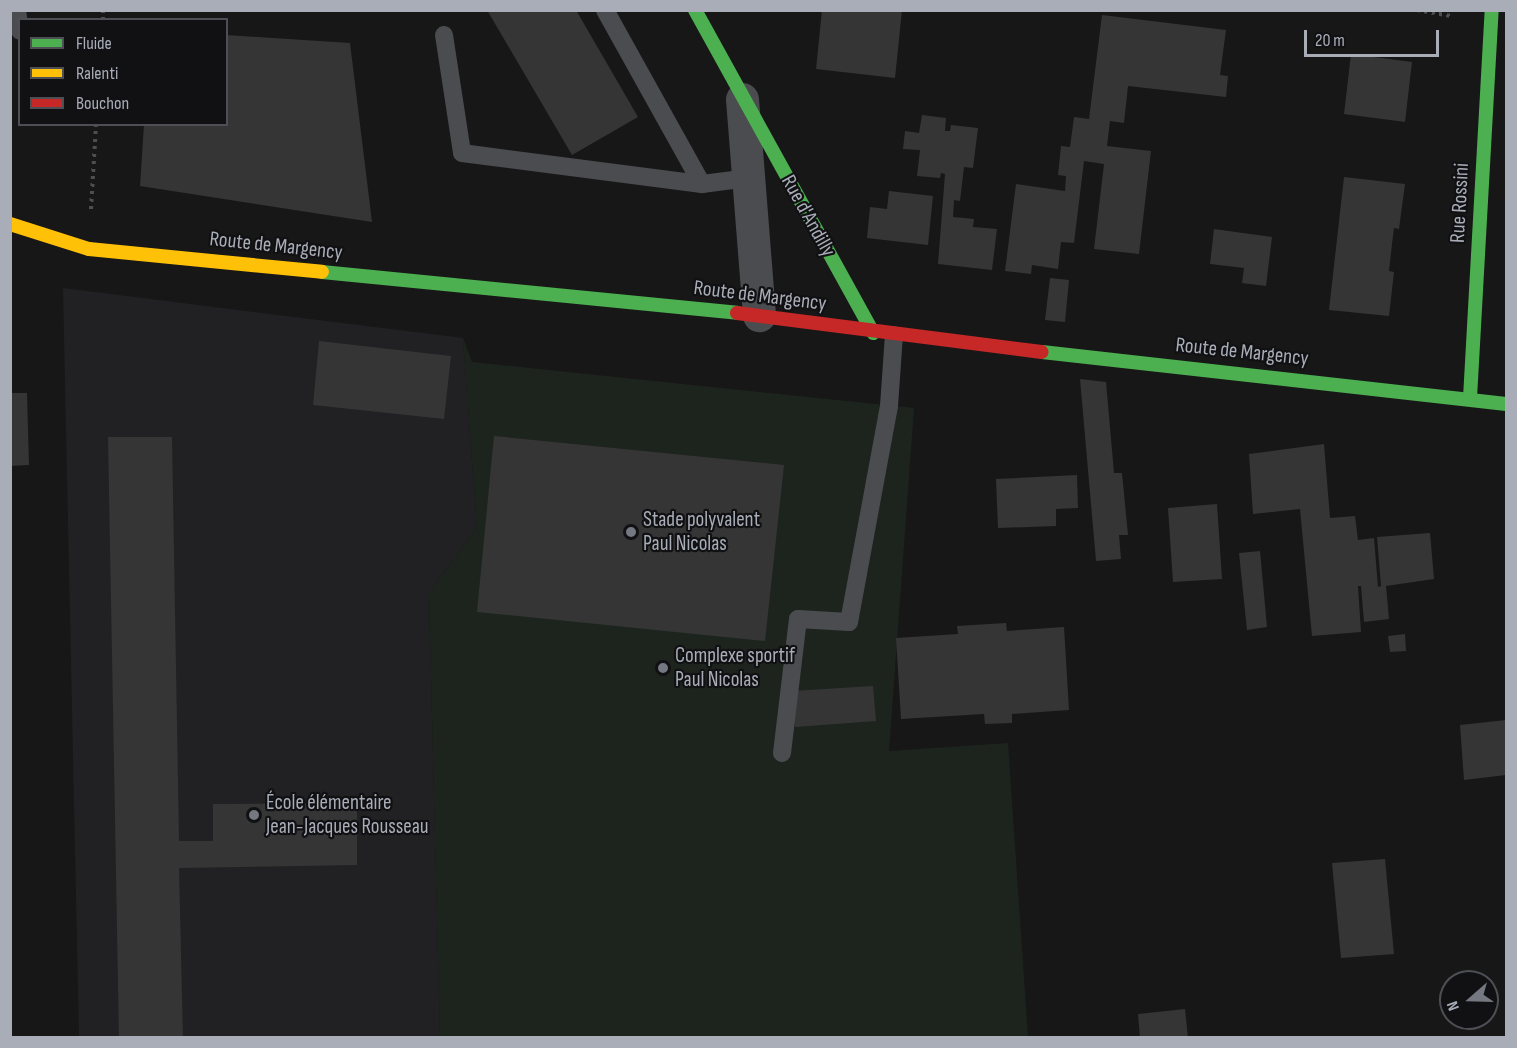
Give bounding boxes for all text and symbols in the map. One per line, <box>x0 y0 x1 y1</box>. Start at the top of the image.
legend <box>18 18 228 126</box>
scale bar <box>1307 18 1442 56</box>
text: 20 m <box>1315 30 1345 51</box>
text: Fluide <box>76 33 112 54</box>
text: Ralenti <box>76 63 118 84</box>
text: Bouchon <box>76 93 129 114</box>
street label: Rue Rossini <box>1445 162 1475 244</box>
street label: Rue d'Andilly <box>775 171 841 261</box>
street label: Route de Margency <box>208 226 344 266</box>
street label: Route de Margency <box>692 275 828 317</box>
street label: Route de Margency <box>1174 332 1310 372</box>
place label: Stade polyvalent Paul Nicolas <box>643 507 760 557</box>
marker: Stade polyvalent Paul Nicolas <box>624 525 638 539</box>
place label: Complexe sportif Paul Nicolas <box>675 643 795 693</box>
marker: Complexe sportif Paul Nicolas <box>656 661 670 675</box>
place label: École élémentaire Jean-Jacques Rousseau <box>266 790 429 840</box>
marker: École élémentaire Jean-Jacques Rousseau <box>247 808 261 822</box>
north arrow <box>1439 970 1499 1030</box>
text: N <box>1443 998 1464 1013</box>

